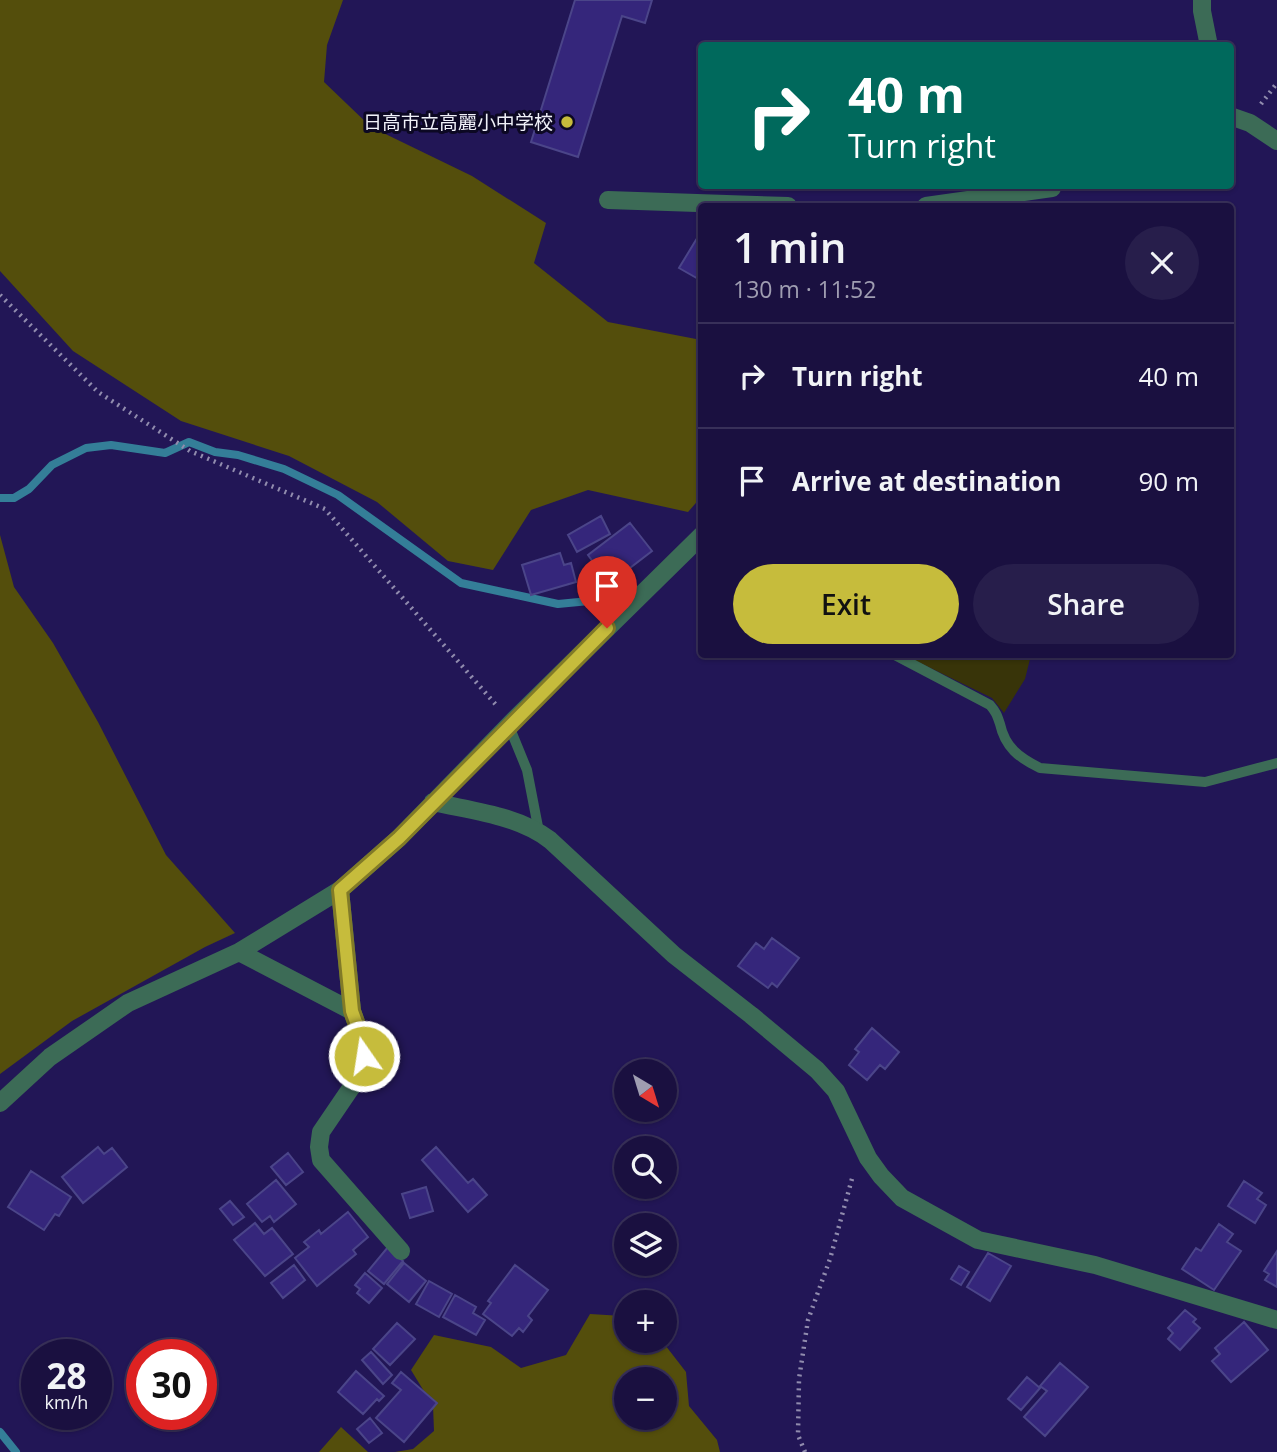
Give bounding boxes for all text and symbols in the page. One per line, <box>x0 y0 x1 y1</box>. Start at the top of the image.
text: 40 m <box>848 61 965 127</box>
icon: right <box>733 70 824 161</box>
place label: 日高市立高麗小中学校 <box>363 109 553 135</box>
marker: 日高市立高麗小中学校 <box>559 114 575 130</box>
text: Turn right <box>848 124 996 167</box>
text: 1 min <box>733 218 846 275</box>
button: close <box>1125 226 1199 300</box>
text: 130 m · 11:52 <box>733 273 876 305</box>
icon: right <box>733 357 771 395</box>
text: Turn right <box>792 358 923 394</box>
text: 40 m <box>1138 358 1199 394</box>
icon: arrive <box>733 462 771 500</box>
text: Arrive at destination <box>792 463 1061 499</box>
text: 90 m <box>1138 463 1199 499</box>
pin <box>577 556 637 628</box>
button: Exit <box>733 564 959 644</box>
button: Share <box>973 564 1199 644</box>
icon: arrive <box>588 567 626 605</box>
position arrow <box>327 1019 401 1093</box>
north arrow <box>614 1059 677 1122</box>
map controls <box>614 1059 677 1430</box>
button: search <box>614 1136 677 1199</box>
button: layers <box>614 1213 677 1276</box>
button: + <box>614 1290 677 1353</box>
speed limit sign: 30 <box>126 1339 217 1430</box>
text: 28 <box>46 1352 87 1399</box>
button: − <box>614 1367 677 1430</box>
text: km/h <box>45 1390 88 1414</box>

